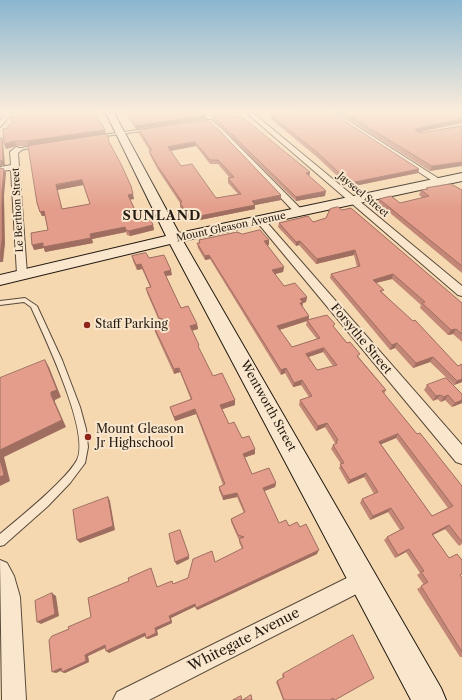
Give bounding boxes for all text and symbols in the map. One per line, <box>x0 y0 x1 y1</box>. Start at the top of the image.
street label: Le Berthon Street <box>10 167 26 253</box>
street label: Jayseel Street <box>335 170 391 220</box>
district label: SUNLAND <box>123 208 201 224</box>
street label: Mount Gleason Avenue <box>175 210 287 244</box>
street label: Forsythe Street <box>327 301 395 377</box>
place label: Staff Parking <box>95 318 168 332</box>
marker: Staff Parking <box>82 320 92 330</box>
street label: Wentworth Street <box>237 358 299 454</box>
place label: Mount Gleason Jr Highschool <box>96 423 184 451</box>
marker: Mount Gleason Jr Highschool <box>83 432 93 442</box>
street label: Whitegate Avenue <box>186 605 302 675</box>

